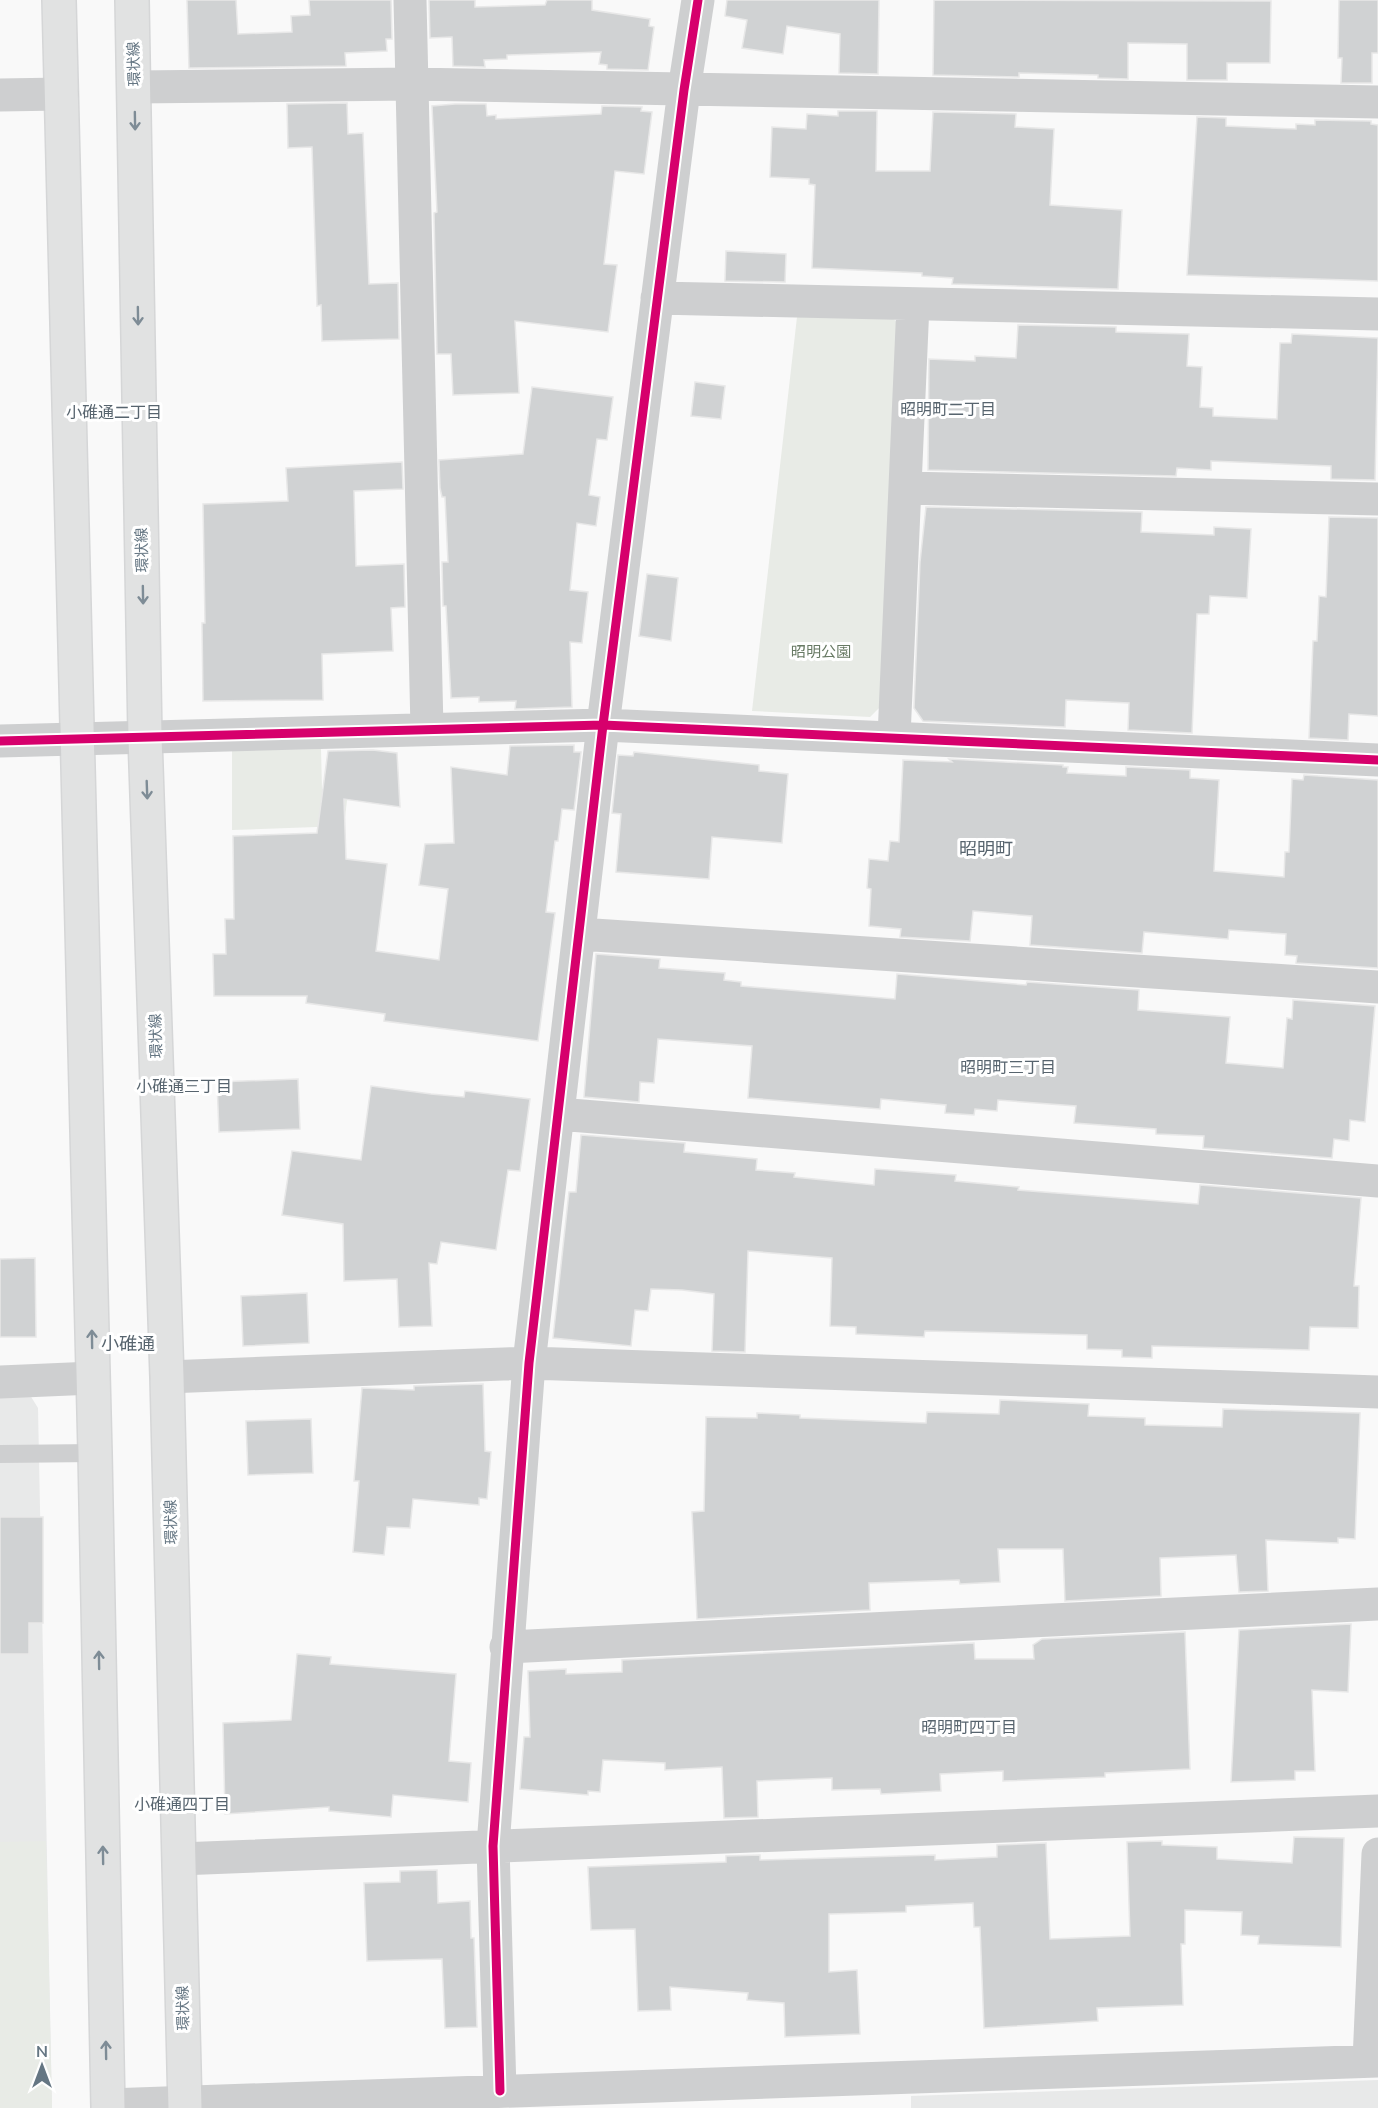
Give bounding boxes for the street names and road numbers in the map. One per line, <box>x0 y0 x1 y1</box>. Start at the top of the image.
street label: 環状線 <box>123 41 145 87</box>
street label: 環状線 <box>132 527 152 573</box>
street label: 環状線 <box>145 1013 167 1059</box>
street label: 環状線 <box>161 1499 181 1545</box>
street label: 環状線 <box>173 1985 193 2031</box>

